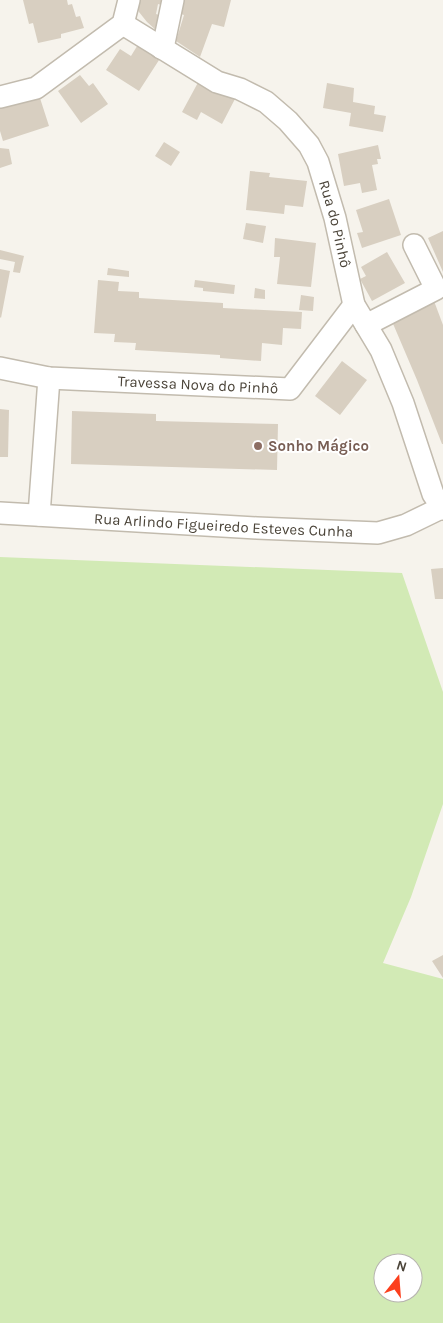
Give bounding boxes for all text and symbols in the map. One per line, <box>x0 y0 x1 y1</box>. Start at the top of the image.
street label: Rua do Pinhô <box>315 178 355 269</box>
street label: Travessa Nova do Pinhô <box>117 372 278 397</box>
place label: Sonho Mágico <box>268 437 369 455</box>
marker: Sonho Mágico <box>252 440 264 452</box>
street label: Rua Arlindo Figueiredo Esteves Cunha <box>94 510 354 541</box>
north arrow <box>373 1253 423 1303</box>
text: N <box>394 1256 409 1276</box>

